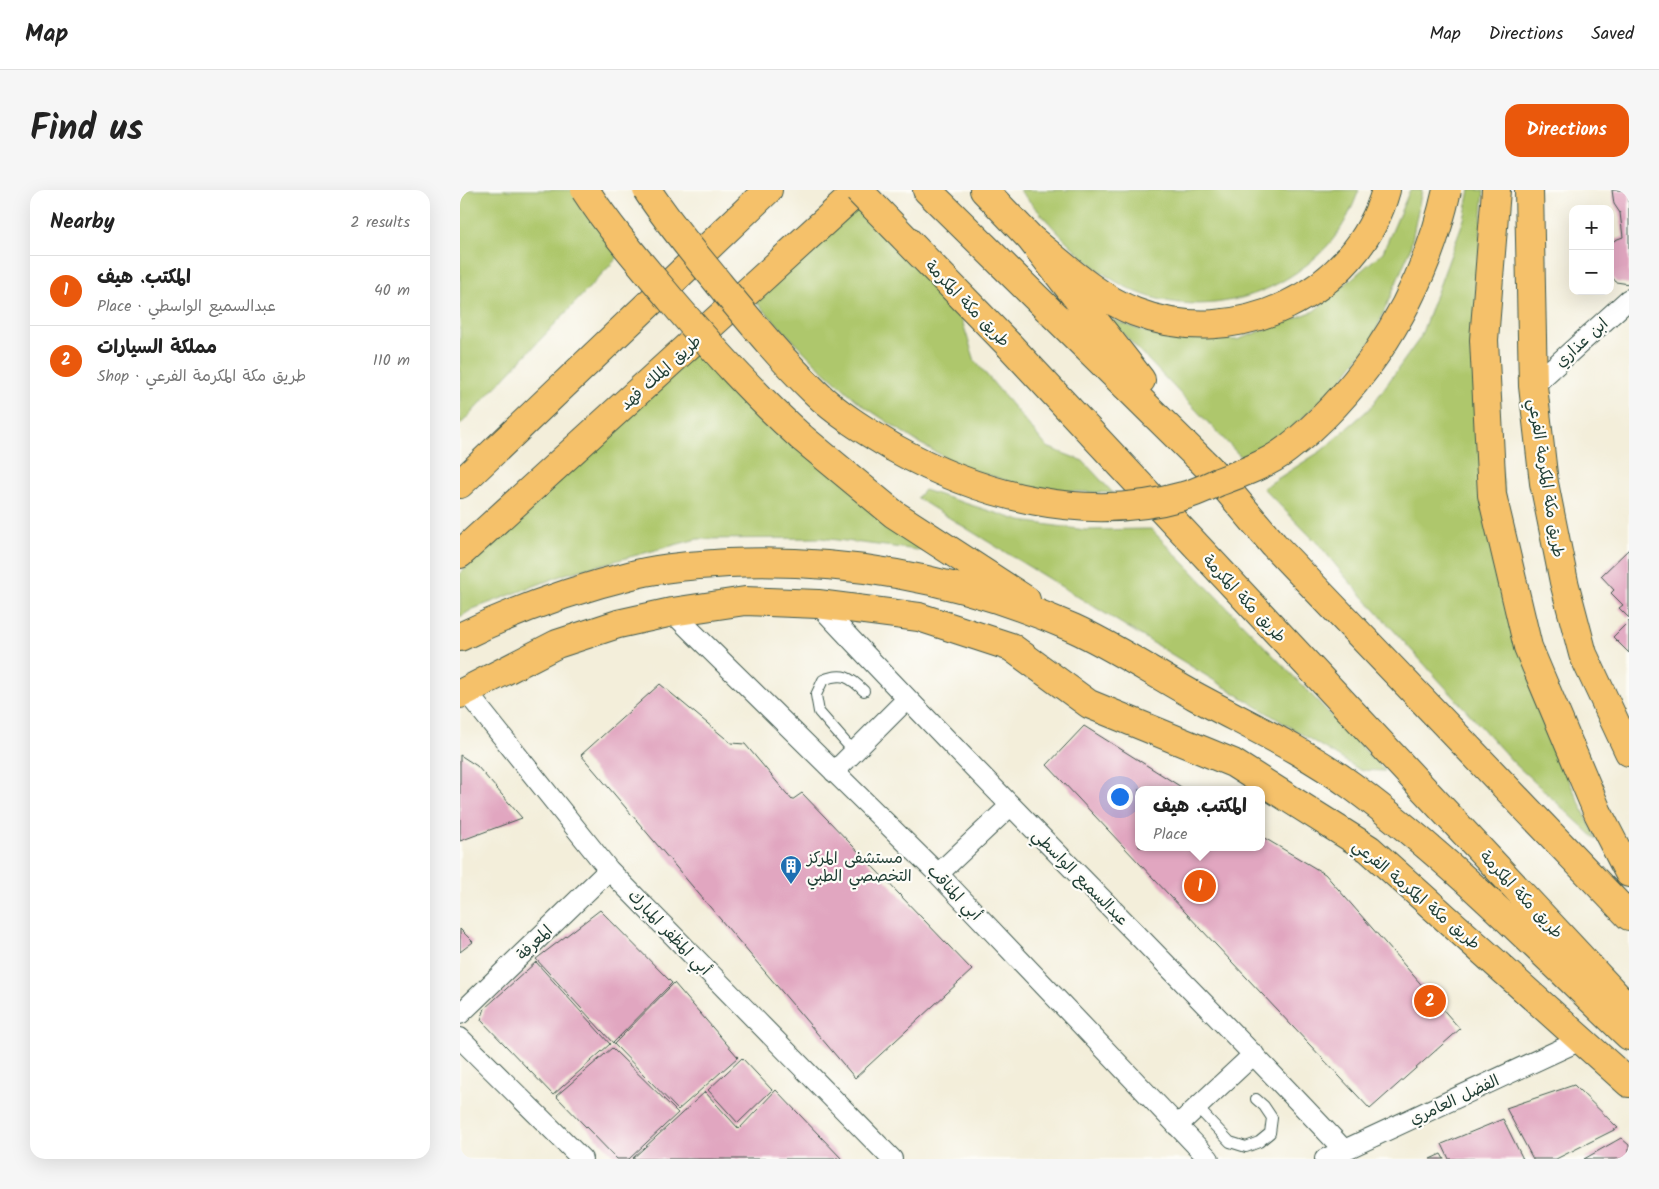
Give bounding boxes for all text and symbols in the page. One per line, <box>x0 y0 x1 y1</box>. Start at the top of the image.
text: Map <box>25 15 68 54</box>
text: Map <box>1429 20 1461 49</box>
text: Directions <box>1489 20 1563 49</box>
text: Saved <box>1591 20 1634 49</box>
text: Find us <box>30 102 143 158</box>
button: Directions <box>1505 104 1629 157</box>
map controls <box>1569 205 1614 295</box>
button: + <box>1569 205 1614 250</box>
text: Nearby <box>50 206 115 239</box>
text: 2 results <box>350 210 410 235</box>
button: − <box>1569 250 1614 295</box>
street label: طريق مكة المكرمة <box>919 255 1015 353</box>
text: المكتب. هيف <box>97 263 191 293</box>
text: 1 <box>64 278 68 303</box>
text: 40 m <box>374 278 410 303</box>
text: Place · عبدالسميع الواسطي <box>97 294 276 319</box>
street label: ابن عذاري <box>1550 312 1614 374</box>
street label: طريق الملك فهد <box>615 330 707 417</box>
text: مملكة السيارات <box>97 333 217 363</box>
text: 2 <box>61 348 71 373</box>
text: 110 m <box>373 348 410 373</box>
text: Shop · طريق مكة المكرمة الفرعي <box>97 364 306 389</box>
street label: طريق مكة المكرمة الفرعي <box>1520 397 1570 560</box>
street label: طريق مكة المكرمة <box>1196 549 1292 649</box>
your location <box>1107 784 1133 810</box>
popup <box>1135 786 1265 851</box>
text: المكتب. هيف <box>1153 792 1247 822</box>
text: Place <box>1153 822 1188 847</box>
street label: عبدالسميع الواسطي <box>1025 824 1134 933</box>
street label: طريق مكة المكرمة الفرعي <box>1346 834 1486 957</box>
street label: طريق مكة المكرمة <box>1473 845 1569 945</box>
place label: مستشفى المركز التخصصي الطبي <box>805 846 912 890</box>
building icon: مستشفى المركز التخصصي الطبي <box>779 854 803 885</box>
street label: أبي المناقب <box>920 859 987 928</box>
pin: 1 <box>1184 867 1216 905</box>
street label: أبي المظفر المبارك <box>621 885 716 982</box>
street label: المعرفة <box>511 919 559 967</box>
pin: 2 <box>1414 982 1446 1020</box>
street label: الفضل العامري <box>1406 1069 1504 1132</box>

